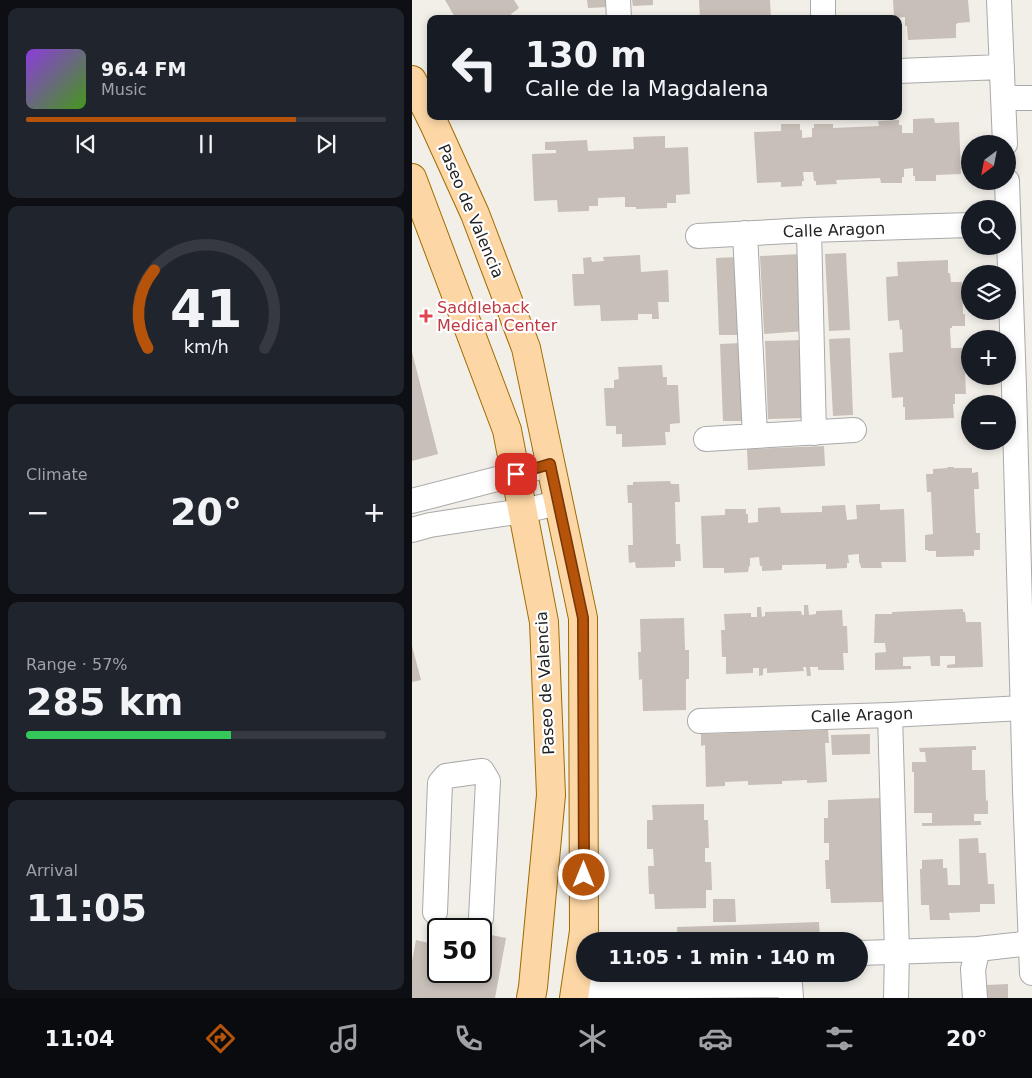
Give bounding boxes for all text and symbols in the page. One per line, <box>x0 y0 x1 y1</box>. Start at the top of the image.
icon: left <box>442 35 507 100</box>
text: 130 m <box>525 35 647 75</box>
text: 96.4 FM <box>101 58 186 80</box>
text: Calle de la Magdalena <box>525 76 769 101</box>
text: Music <box>101 80 147 99</box>
icon: previous <box>72 130 100 158</box>
icon: pause <box>192 130 220 158</box>
icon: next <box>312 130 340 158</box>
north arrow <box>961 135 1016 190</box>
map controls <box>961 135 1016 450</box>
street label: Paseo de Valencia <box>434 141 508 281</box>
button: search <box>961 200 1016 255</box>
street label: Calle Aragon <box>783 219 885 241</box>
button: layers <box>961 265 1016 320</box>
text: 41 <box>170 279 242 339</box>
place label: Saddleback Medical Center <box>437 298 558 335</box>
marker: Saddleback Medical Center <box>419 309 433 323</box>
button: + <box>961 330 1016 385</box>
text: km/h <box>183 336 229 357</box>
button: − <box>961 395 1016 450</box>
pin <box>495 453 537 495</box>
icon: arrive <box>502 460 530 488</box>
text: Climate <box>26 465 88 484</box>
text: 20° <box>170 490 242 534</box>
text: − <box>26 496 49 529</box>
text: + <box>363 496 386 529</box>
street label: Paseo de Valencia <box>532 611 558 755</box>
text: Range · 57% <box>26 655 128 674</box>
text: 285 km <box>26 680 183 724</box>
street label: Calle Aragon <box>811 704 913 726</box>
position arrow <box>557 848 609 900</box>
text: Arrival <box>26 861 78 880</box>
text: 11:05 <box>26 886 147 930</box>
speed limit sign: 50 <box>427 918 492 983</box>
text: 11:05 · 1 min · 140 m <box>608 946 836 968</box>
icon: directions <box>203 1021 238 1056</box>
icon: music <box>327 1021 362 1056</box>
icon: phone <box>451 1021 486 1056</box>
icon: climate <box>575 1021 610 1056</box>
icon: car <box>698 1021 733 1056</box>
icon: filters <box>822 1021 857 1056</box>
text: 11:04 <box>44 1026 114 1051</box>
text: 20° <box>946 1026 988 1051</box>

